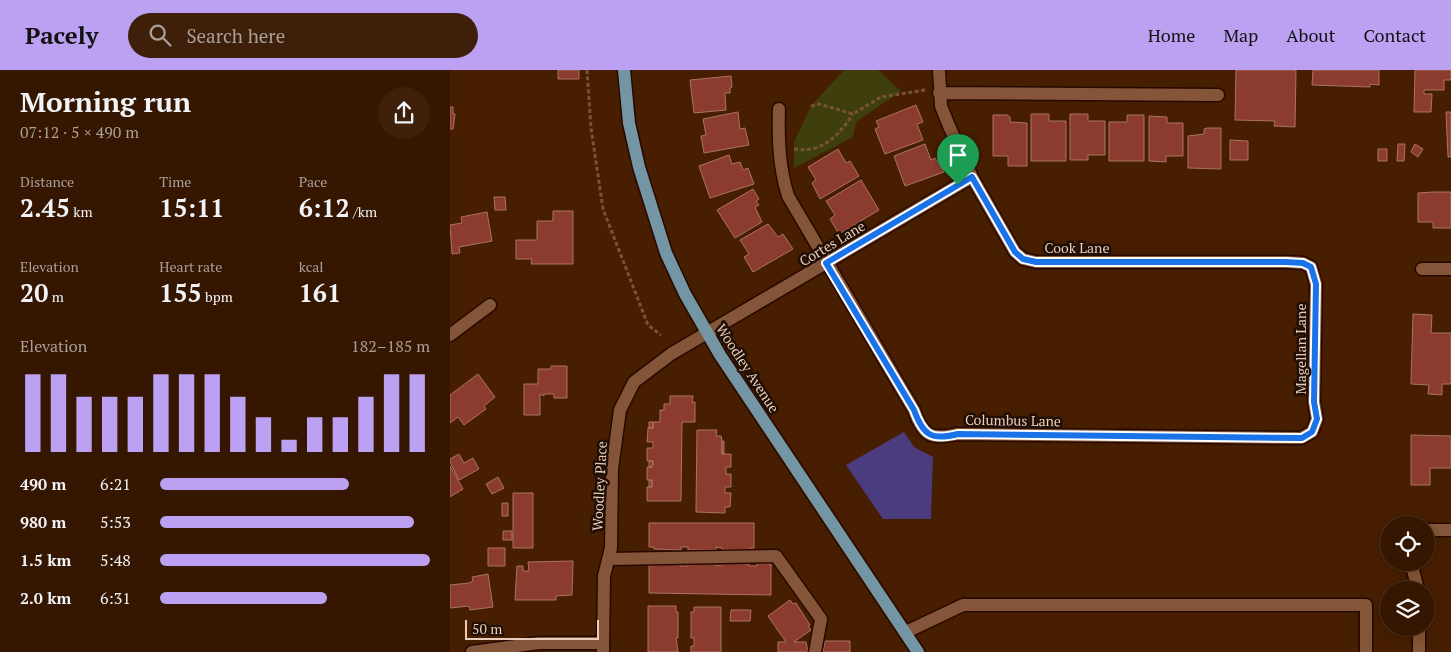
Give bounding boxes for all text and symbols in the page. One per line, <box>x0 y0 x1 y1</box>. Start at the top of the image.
search box <box>128 13 478 58</box>
text: Pacely <box>25 19 98 51</box>
icon: search <box>146 21 174 49</box>
text: Search here <box>186 23 285 48</box>
text: Home <box>1148 23 1195 47</box>
text: Map <box>1223 23 1258 47</box>
text: About <box>1286 23 1335 47</box>
text: Contact <box>1363 23 1426 47</box>
text: Morning run <box>20 83 191 120</box>
button: share <box>378 87 430 139</box>
text: 07:12 · 5 × 490 m <box>20 121 139 143</box>
pin <box>937 134 979 185</box>
icon: arrive <box>944 141 972 169</box>
text: Distance <box>20 172 74 191</box>
text: Time <box>159 172 191 191</box>
text: Pace <box>299 172 327 191</box>
text: 2.45 <box>20 191 70 224</box>
text: 15:11 <box>159 191 224 224</box>
text: 6:12 <box>299 191 350 224</box>
text: km <box>70 202 93 221</box>
text: /km <box>350 202 377 221</box>
street label: Cortes Lane <box>796 216 868 270</box>
street label: Cook Lane <box>1045 238 1109 257</box>
text: Elevation <box>20 257 79 276</box>
text: Heart rate <box>159 257 222 276</box>
text: kcal <box>299 257 324 276</box>
text: 20 <box>20 276 48 309</box>
text: 155 <box>159 276 202 309</box>
text: 161 <box>299 276 341 309</box>
text: m <box>48 287 64 306</box>
text: bpm <box>202 287 233 306</box>
street label: Magellan Lane <box>1291 304 1310 394</box>
street label: Woodley Avenue <box>712 320 784 416</box>
text: Elevation <box>20 335 87 357</box>
text: 182–185 m <box>351 335 430 357</box>
street label: Columbus Lane <box>965 410 1061 430</box>
street label: Woodley Place <box>587 441 611 531</box>
text: 490 m <box>20 473 66 495</box>
text: 6:21 <box>100 473 131 495</box>
text: 980 m <box>20 511 66 533</box>
text: 5:53 <box>100 511 131 533</box>
map controls <box>1380 516 1435 636</box>
button: locate <box>1380 516 1435 571</box>
text: 1.5 km <box>20 549 71 571</box>
text: 5:48 <box>100 549 131 571</box>
button: layers <box>1380 581 1435 636</box>
text: 2.0 km <box>20 587 71 609</box>
text: 6:31 <box>100 587 131 609</box>
scale bar <box>465 617 599 640</box>
text: 50 m <box>472 619 502 638</box>

